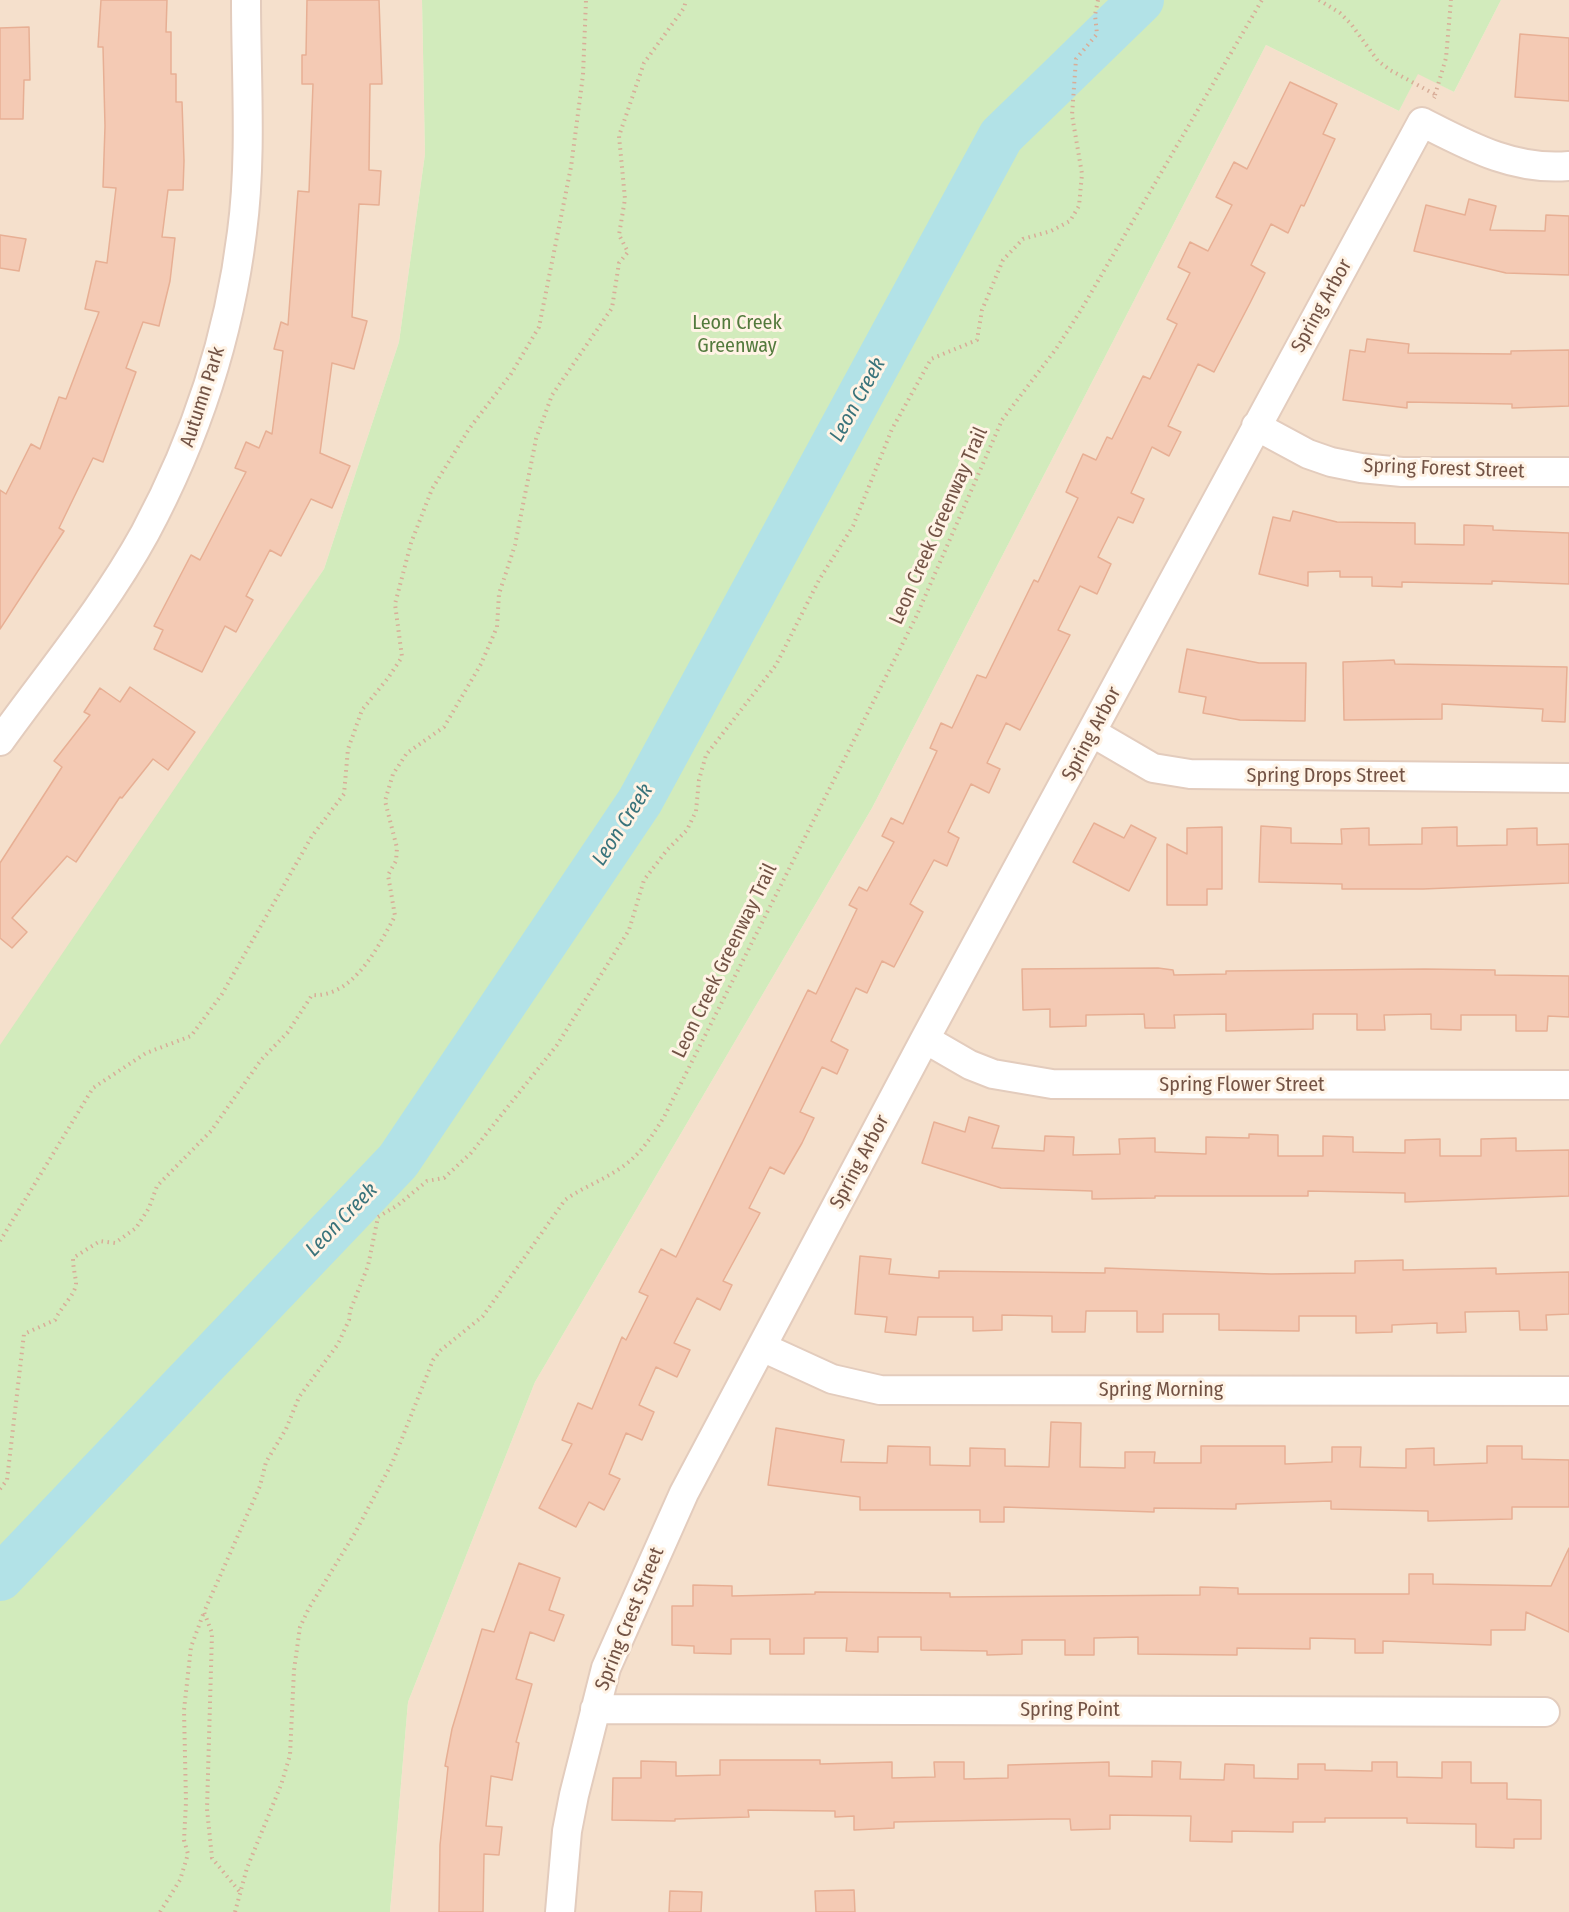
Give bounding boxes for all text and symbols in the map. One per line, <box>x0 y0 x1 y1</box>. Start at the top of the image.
street label: Spring Arbor <box>1287 255 1357 357</box>
park label: Leon Creek Greenway <box>692 311 782 358</box>
street label: Autumn Park <box>175 344 231 450</box>
water label: Leon Creek <box>825 353 891 447</box>
street label: Leon Creek Greenway Trail <box>885 424 993 628</box>
street label: Spring Forest Street <box>1363 454 1525 484</box>
street label: Spring Arbor <box>1057 683 1127 785</box>
street label: Spring Drops Street <box>1247 764 1405 788</box>
water label: Leon Creek <box>587 779 659 871</box>
street label: Leon Creek Greenway Trail <box>667 860 783 1062</box>
street label: Spring Flower Street <box>1159 1073 1325 1097</box>
street label: Spring Arbor <box>825 1111 895 1213</box>
water label: Leon Creek <box>301 1178 383 1262</box>
street label: Spring Morning <box>1099 1378 1223 1402</box>
street label: Spring Crest Street <box>590 1544 670 1694</box>
street label: Spring Point <box>1020 1698 1120 1722</box>

